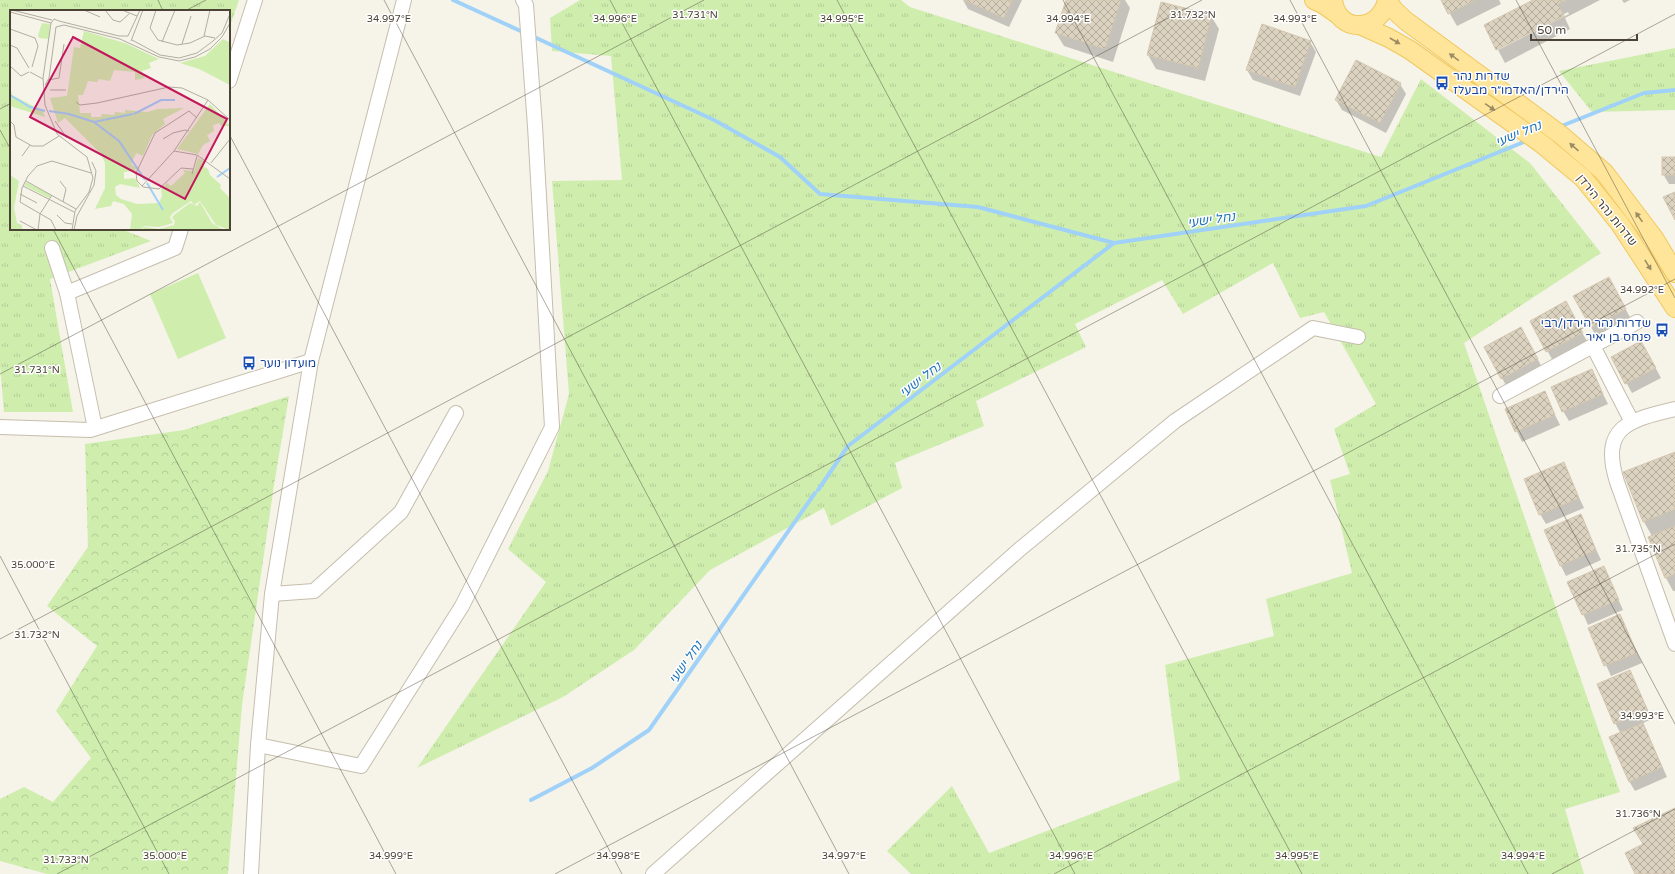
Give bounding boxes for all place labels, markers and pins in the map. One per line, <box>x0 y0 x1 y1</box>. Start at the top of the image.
place label: שדרות נהר הירדן/האדמו״ר מבעלז <box>1453 69 1569 97</box>
bus stop icon: שדרות נהר הירדן/האדמו״ר מבעלז <box>1434 75 1450 91</box>
place label: שדרות נהר הירדן/רבי פנחס בן יאיר <box>1541 316 1651 344</box>
bus stop icon: שדרות נהר הירדן/רבי פנחס בן יאיר <box>1654 322 1670 338</box>
bus stop icon: מועדון נוער <box>241 355 257 371</box>
place label: מועדון נוער <box>260 356 316 370</box>

